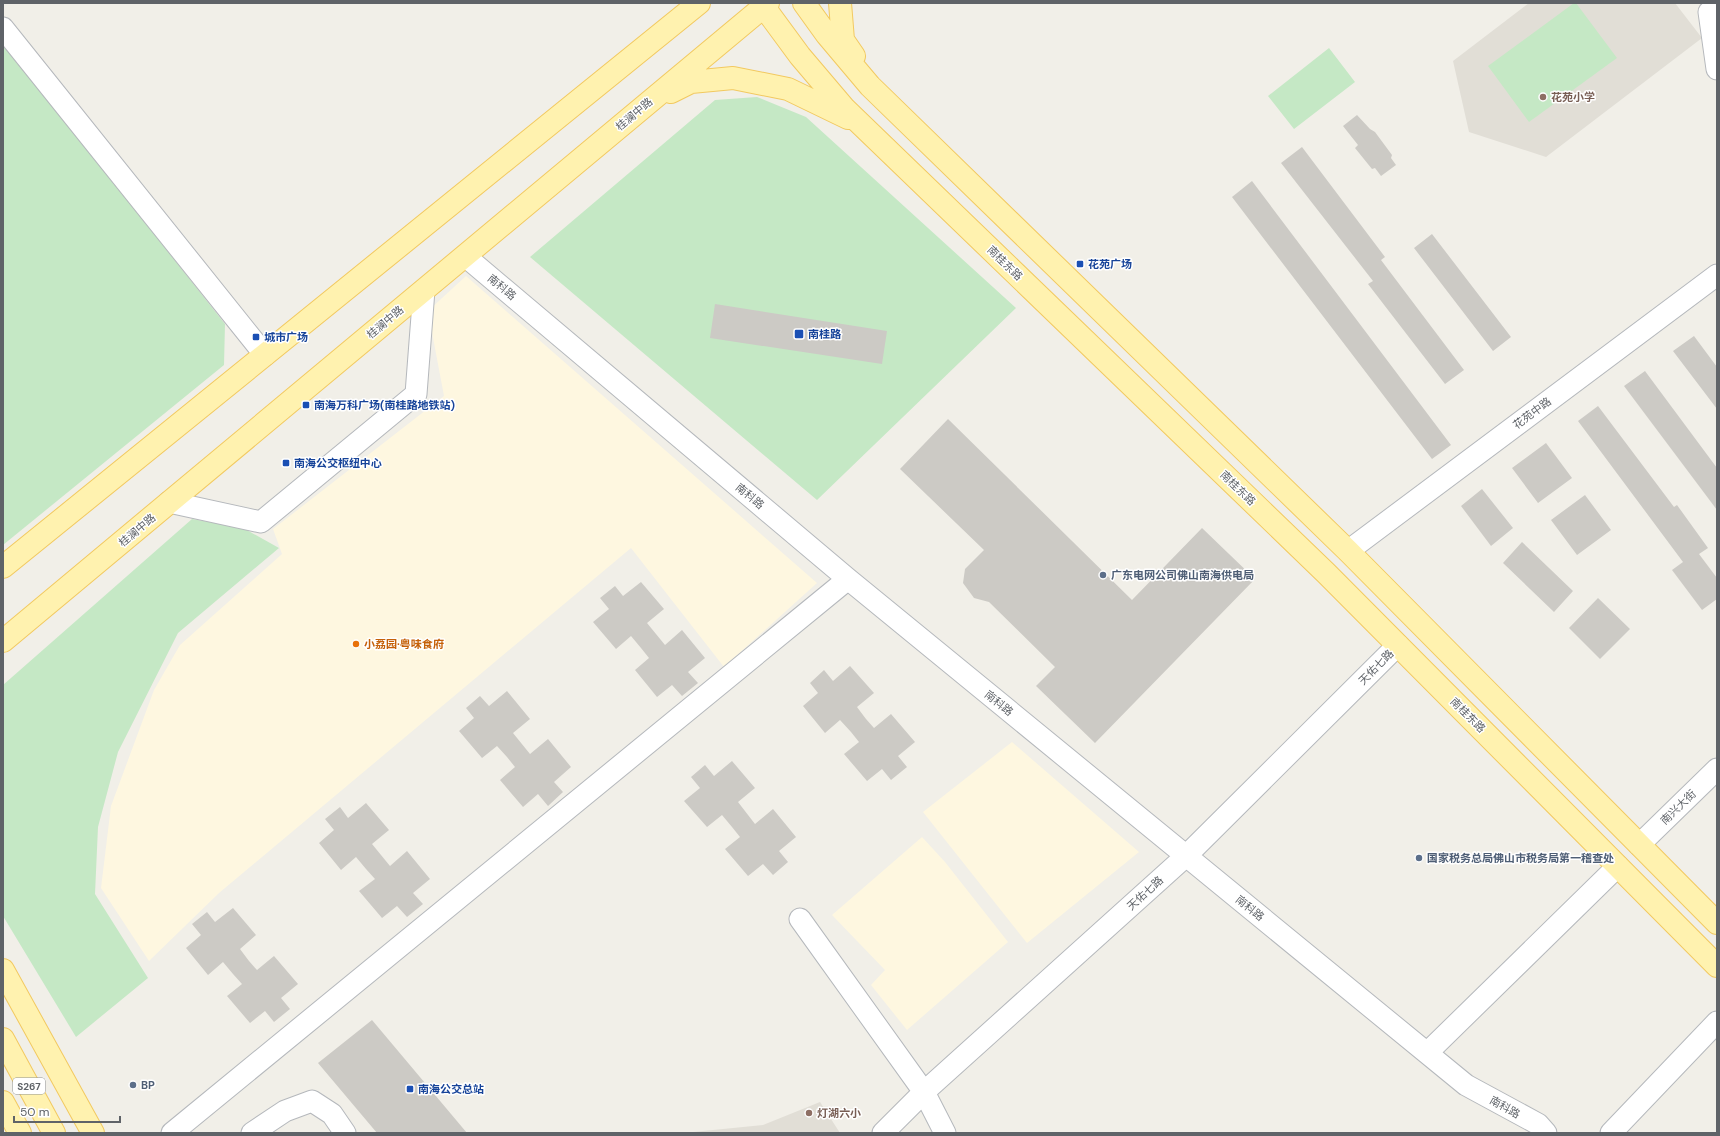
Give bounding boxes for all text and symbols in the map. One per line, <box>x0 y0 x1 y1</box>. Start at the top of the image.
place label: 花苑小学 <box>1551 90 1595 104</box>
marker: 花苑小学 <box>1538 92 1548 102</box>
street label: 桂澜中路 <box>613 94 655 134</box>
street label: 南桂东路 <box>984 243 1026 283</box>
place label: 花苑广场 <box>1088 257 1132 271</box>
marker: 花苑广场 <box>1075 259 1085 269</box>
street label: 南科路 <box>485 271 519 303</box>
street label: 桂澜中路 <box>364 302 406 342</box>
place label: 南桂路 <box>808 327 842 341</box>
marker: 南桂路 <box>793 328 805 340</box>
place label: 城市广场 <box>264 330 308 344</box>
marker: 城市广场 <box>251 332 261 342</box>
street label: 花苑中路 <box>1510 394 1554 432</box>
place label: 南海万科广场(南桂路地铁站) <box>314 398 455 412</box>
marker: 南海万科广场(南桂路地铁站) <box>301 400 311 410</box>
place label: 南海公交枢纽中心 <box>294 456 382 470</box>
marker: 南海公交枢纽中心 <box>281 458 291 468</box>
street label: 南桂东路 <box>1217 468 1259 508</box>
street label: 南科路 <box>733 480 767 512</box>
street label: 桂澜中路 <box>116 510 158 550</box>
place label: 广东电网公司佛山南海供电局 <box>1111 568 1254 582</box>
marker: 广东电网公司佛山南海供电局 <box>1098 570 1108 580</box>
place label: 小荔园·粤味食府 <box>364 637 444 651</box>
marker: 小荔园·粤味食府 <box>351 639 361 649</box>
street label: 天佑七路 <box>1355 646 1397 688</box>
street label: 南科路 <box>982 687 1016 719</box>
street label: 南桂东路 <box>1447 694 1489 736</box>
street label: 南兴大街 <box>1657 787 1699 827</box>
place label: 国家税务总局佛山市税务局第一稽查处 <box>1427 851 1614 865</box>
marker: 国家税务总局佛山市税务局第一稽查处 <box>1414 853 1424 863</box>
street label: 天佑七路 <box>1124 873 1166 913</box>
street label: 南科路 <box>1233 892 1267 924</box>
road number: S267 <box>13 1078 45 1094</box>
place label: BP <box>141 1078 155 1092</box>
marker: BP <box>128 1080 138 1090</box>
place label: 南海公交总站 <box>418 1082 484 1096</box>
marker: 南海公交总站 <box>405 1084 415 1094</box>
street label: 南科路 <box>1487 1093 1523 1121</box>
scale bar <box>14 1098 120 1124</box>
text: 50 m <box>20 1104 49 1120</box>
place label: 灯湖六小 <box>817 1106 861 1120</box>
marker: 灯湖六小 <box>804 1108 814 1118</box>

